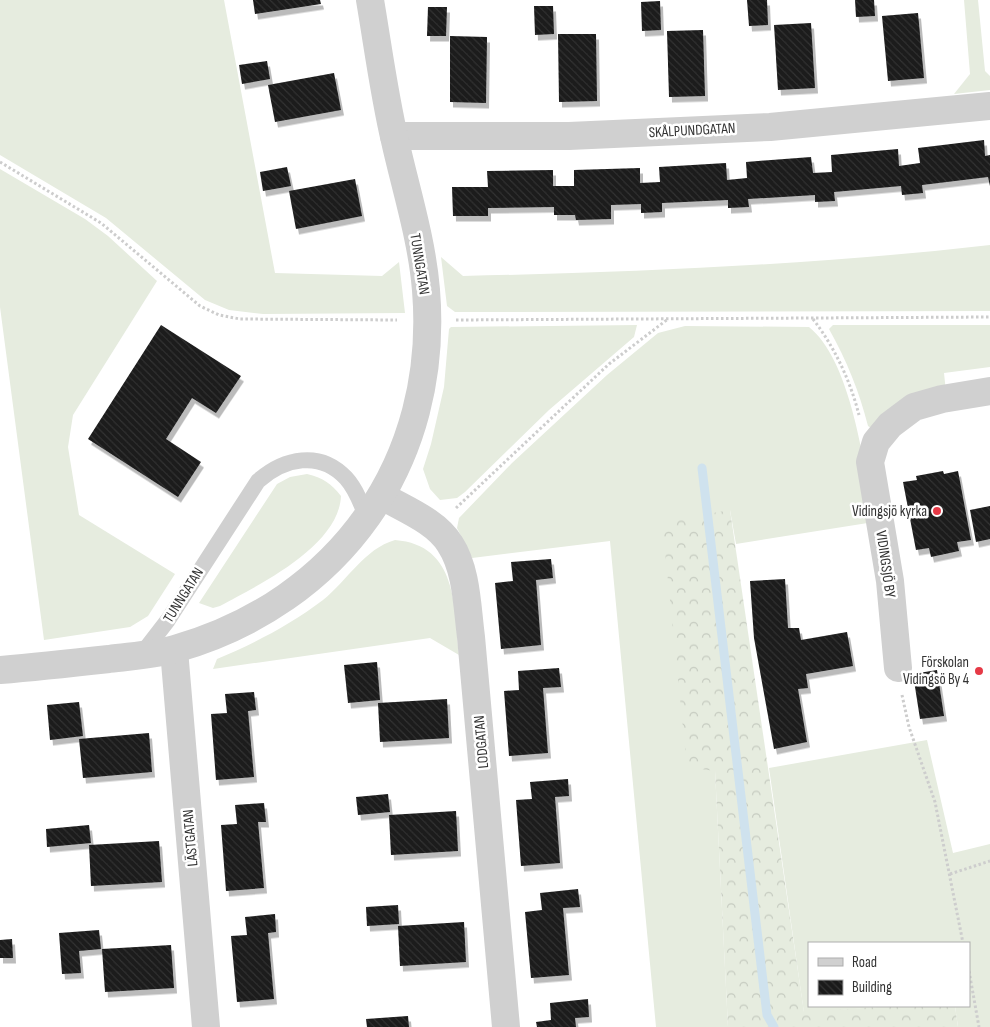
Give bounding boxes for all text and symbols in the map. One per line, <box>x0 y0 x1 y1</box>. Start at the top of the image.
street label: SKÅLPUNDGATAN <box>648 119 736 142</box>
street label: TUNNGATAN <box>405 232 434 296</box>
place label: Vidingsjö kyrka <box>852 502 927 521</box>
marker: Vidingsjö kyrka <box>931 505 943 517</box>
street label: VIDINGSJÖ BY <box>871 529 900 600</box>
street label: TUNNGATAN <box>159 564 208 626</box>
place label: Förskolan Vidingsö By 4 <box>903 653 969 689</box>
marker: Förskolan Vidingsö By 4 <box>973 665 985 677</box>
street label: LODGATAN <box>470 715 493 769</box>
street label: LÄSTGATAN <box>179 809 202 867</box>
legend <box>808 942 970 1007</box>
text: Road <box>852 953 877 972</box>
text: Building <box>852 978 892 997</box>

